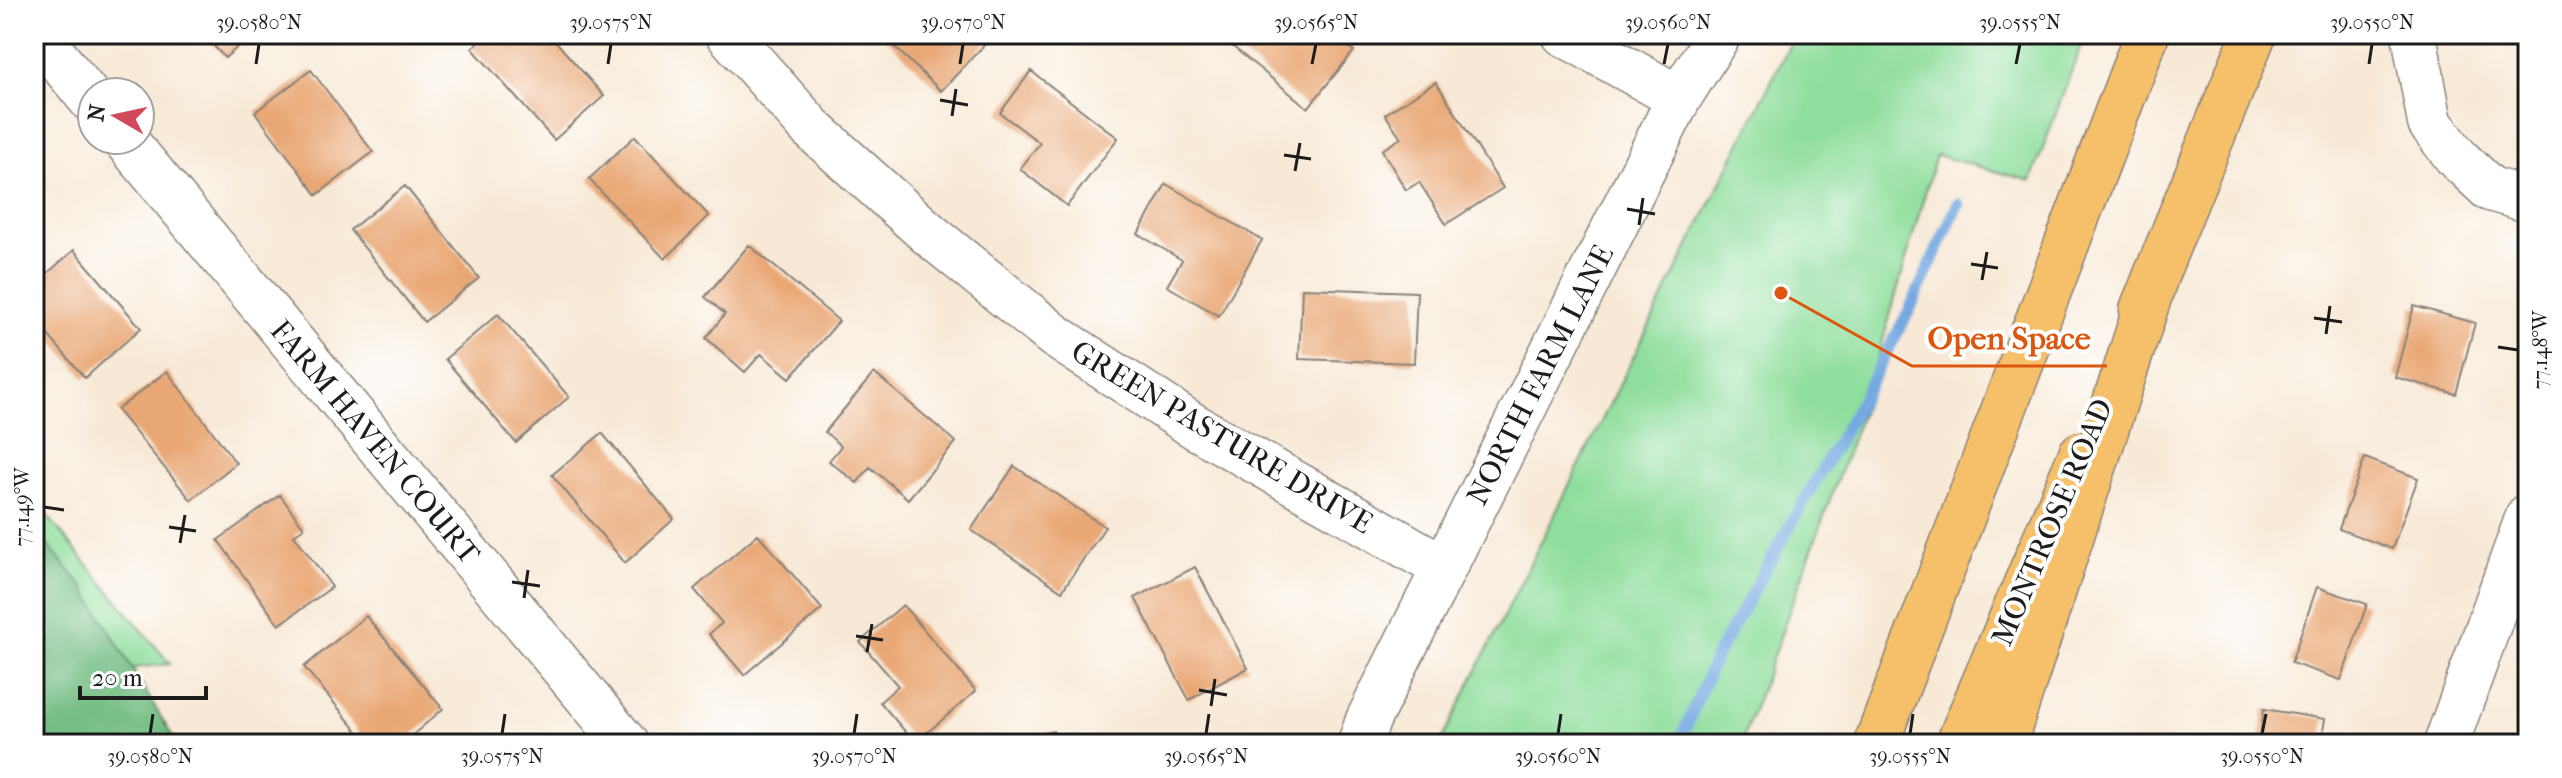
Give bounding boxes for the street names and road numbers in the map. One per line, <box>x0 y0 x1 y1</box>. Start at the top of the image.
street label: NORTH FARM LANE <box>1460 240 1621 511</box>
street label: FARM HAVEN COURT <box>263 313 487 572</box>
street label: GREEN PASTURE DRIVE <box>1065 334 1379 541</box>
street label: MONTROSE ROAD <box>1985 394 2120 651</box>

